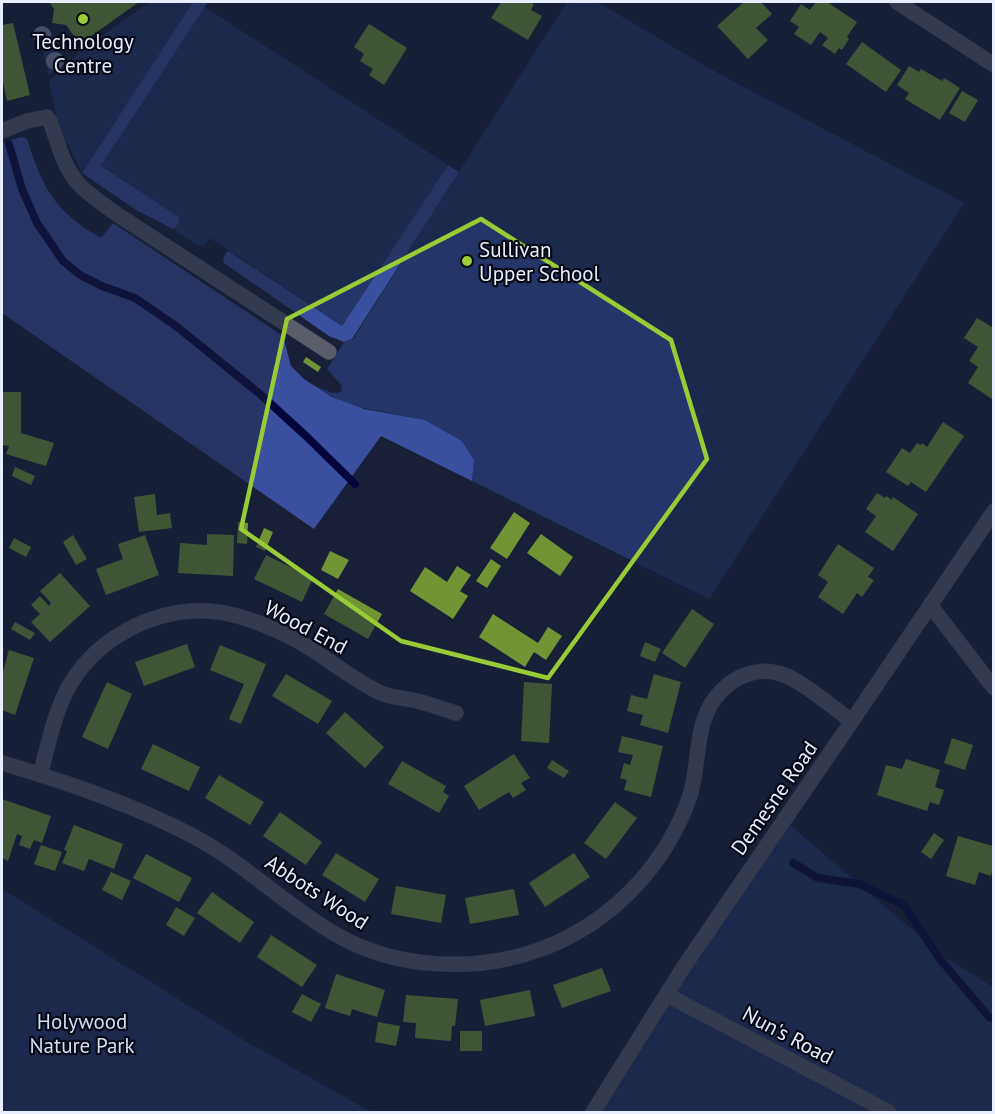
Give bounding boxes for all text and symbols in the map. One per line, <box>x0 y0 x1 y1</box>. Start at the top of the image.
marker: Technology Centre <box>76 12 90 26</box>
place label: Technology Centre <box>32 28 134 79</box>
place label: Sullivan Upper School <box>479 236 600 287</box>
marker: Sullivan Upper School <box>460 254 474 268</box>
street label: Wood End <box>260 594 352 660</box>
street label: Demesne Road <box>725 736 823 860</box>
street label: Abbots Wood <box>260 849 374 935</box>
street label: Nun's Road <box>738 1000 838 1070</box>
park label: Holywood Nature Park <box>29 1008 135 1059</box>

